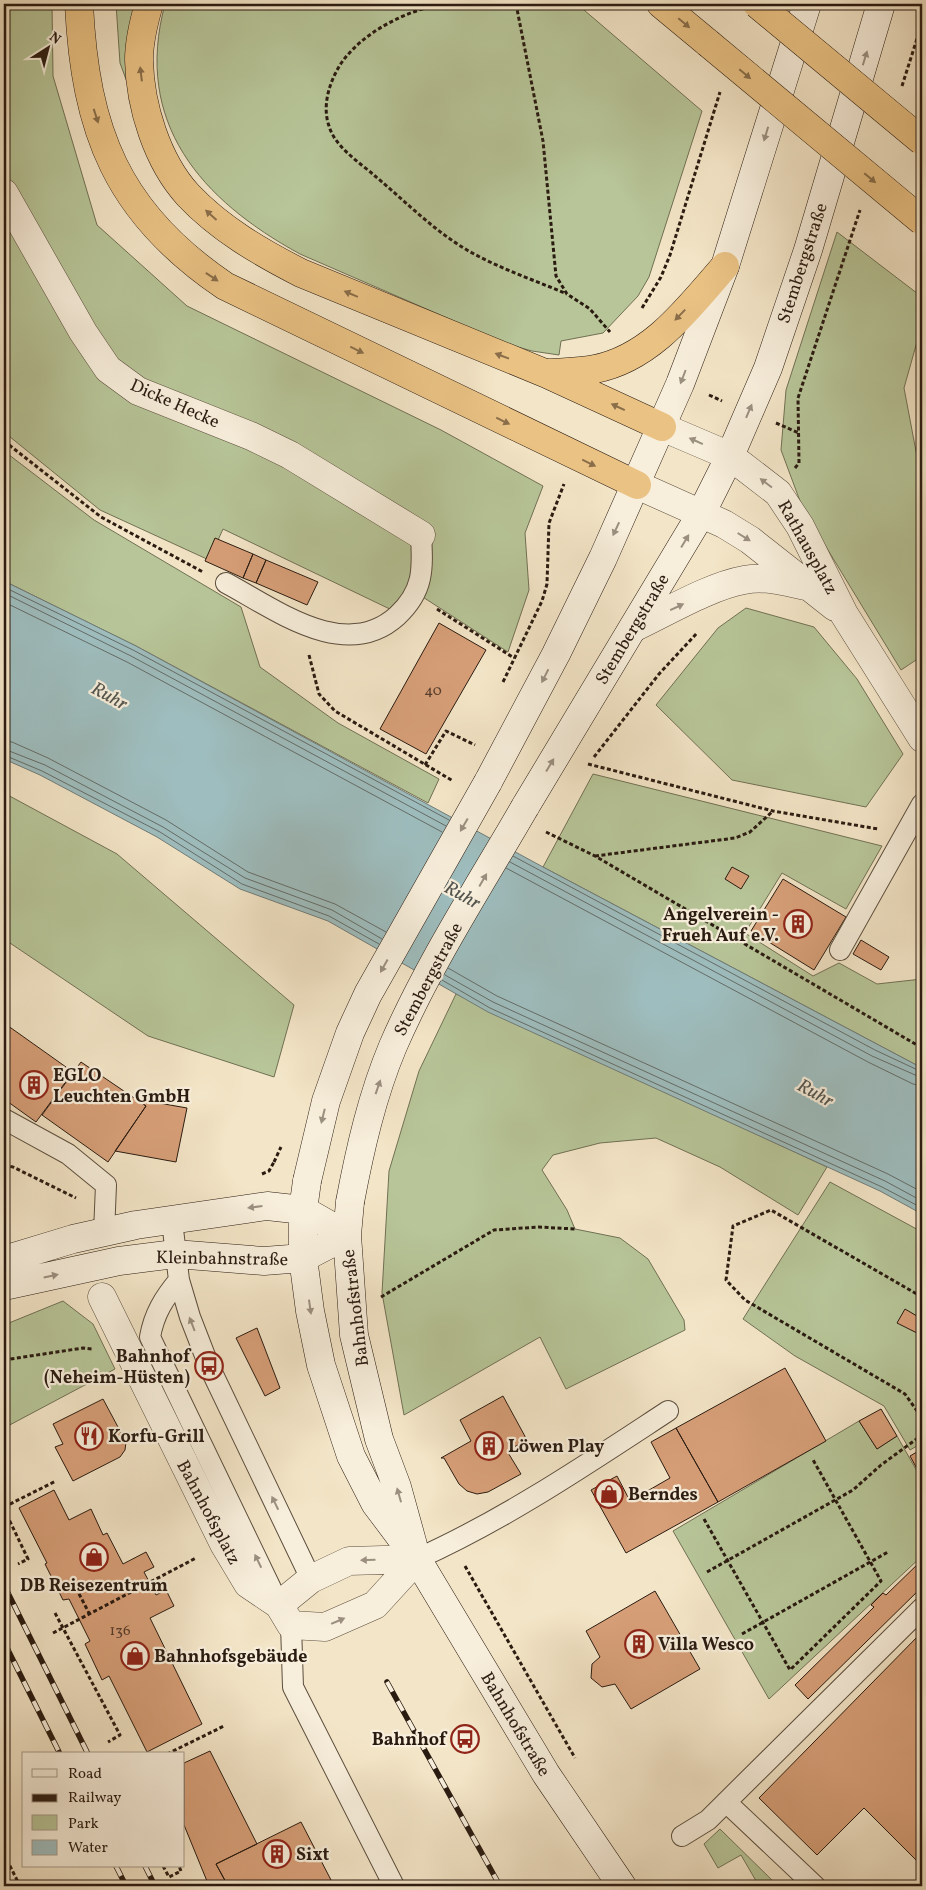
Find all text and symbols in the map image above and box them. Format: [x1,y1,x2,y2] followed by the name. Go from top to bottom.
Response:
[678,18,691,29] one-way arrow
[22,22,72,72] north arrow
[45,28,64,49] text: N
[861,50,869,65] one-way arrow
[137,65,145,81] one-way arrow
[739,68,752,79] one-way arrow
[93,109,100,124] one-way arrow
[762,126,770,141] one-way arrow
[863,172,876,183] one-way arrow
[772,200,835,327] street label: Stembergstraße
[204,210,217,221] one-way arrow
[205,272,219,281] one-way arrow
[344,290,359,298] one-way arrow
[675,308,687,320] one-way arrow
[349,346,364,354] one-way arrow
[494,352,509,360] one-way arrow
[679,370,687,385] one-way arrow
[126,374,223,435] street label: Dicke Hecke
[611,402,625,410] one-way arrow
[746,404,754,418] one-way arrow
[496,417,510,425] one-way arrow
[689,437,703,445] one-way arrow
[582,459,596,467] one-way arrow
[760,478,773,489] one-way arrow
[770,496,843,599] street label: Rathausplatz
[612,522,620,537] one-way arrow
[737,532,751,542] one-way arrow
[681,534,689,549] one-way arrow
[590,570,676,690] street label: Stembergstraße
[670,603,684,611] one-way arrow
[541,668,549,683] one-way arrow
[86,676,133,718] water label: Ruhr
[424,681,442,702] house number: 40
[546,759,555,772] one-way arrow
[460,818,469,831] one-way arrow
[478,874,487,887] one-way arrow
[439,875,486,917] water label: Ruhr
[662,903,779,949] place label: Angelverein - Frueh Auf e.V.
[783,909,813,939] building icon: Angelverein - Frueh Auf e.V.
[389,918,470,1041] street label: Stembergstraße
[380,959,388,973] one-way arrow
[53,1064,190,1110] place label: EGLO Leuchten GmbH
[19,1070,49,1100] building icon: EGLO Leuchten GmbH
[792,1073,839,1115] water label: Ruhr
[375,1080,382,1095] one-way arrow
[319,1108,327,1123] one-way arrow
[246,1203,262,1211] one-way arrow
[156,1246,288,1273] street label: Kleinbahnstraße
[337,1248,376,1368] street label: Bahnhofstraße
[44,1272,59,1280] one-way arrow
[306,1299,314,1315] one-way arrow
[188,1316,195,1331] one-way arrow
[44,1345,192,1391] place label: Bahnhof (Neheim-Hüsten)
[194,1351,224,1381] bus stop icon: Bahnhof (Neheim-Hüsten)
[74,1421,104,1451] restaurant icon: Korfu-Grill
[108,1425,205,1450] place label: Korfu-Grill
[474,1431,504,1461] building icon: Löwen Play
[508,1435,604,1460] place label: Löwen Play
[170,1456,246,1570] street label: Bahnhofsplatz
[594,1479,624,1509] shop icon: Berndes
[628,1483,698,1508] place label: Berndes
[395,1487,403,1502] one-way arrow
[271,1496,279,1510] one-way arrow
[79,1542,109,1572] shop icon: DB Reisezentrum
[254,1554,262,1568] one-way arrow
[360,1556,376,1564] one-way arrow
[20,1574,168,1599] place label: DB Reisezentrum
[331,1617,345,1625] one-way arrow
[109,1621,131,1642] house number: 136
[624,1629,654,1659] building icon: Villa Wesco
[658,1633,754,1658] place label: Villa Wesco
[120,1641,150,1671] shop icon: Bahnhofsgebäude
[154,1645,307,1670] place label: Bahnhofsgebäude
[474,1668,556,1782] street label: Bahnhofstraße
[450,1724,480,1754] bus stop icon: Bahnhof
[372,1728,448,1753] place label: Bahnhof
[22,1752,185,1868] legend
[68,1764,102,1785] text: Road
[68,1788,121,1809] text: Railway
[68,1814,99,1835] text: Park
[68,1838,108,1859] text: Water
[262,1839,292,1869] building icon: Sixt
[296,1843,330,1868] place label: Sixt

